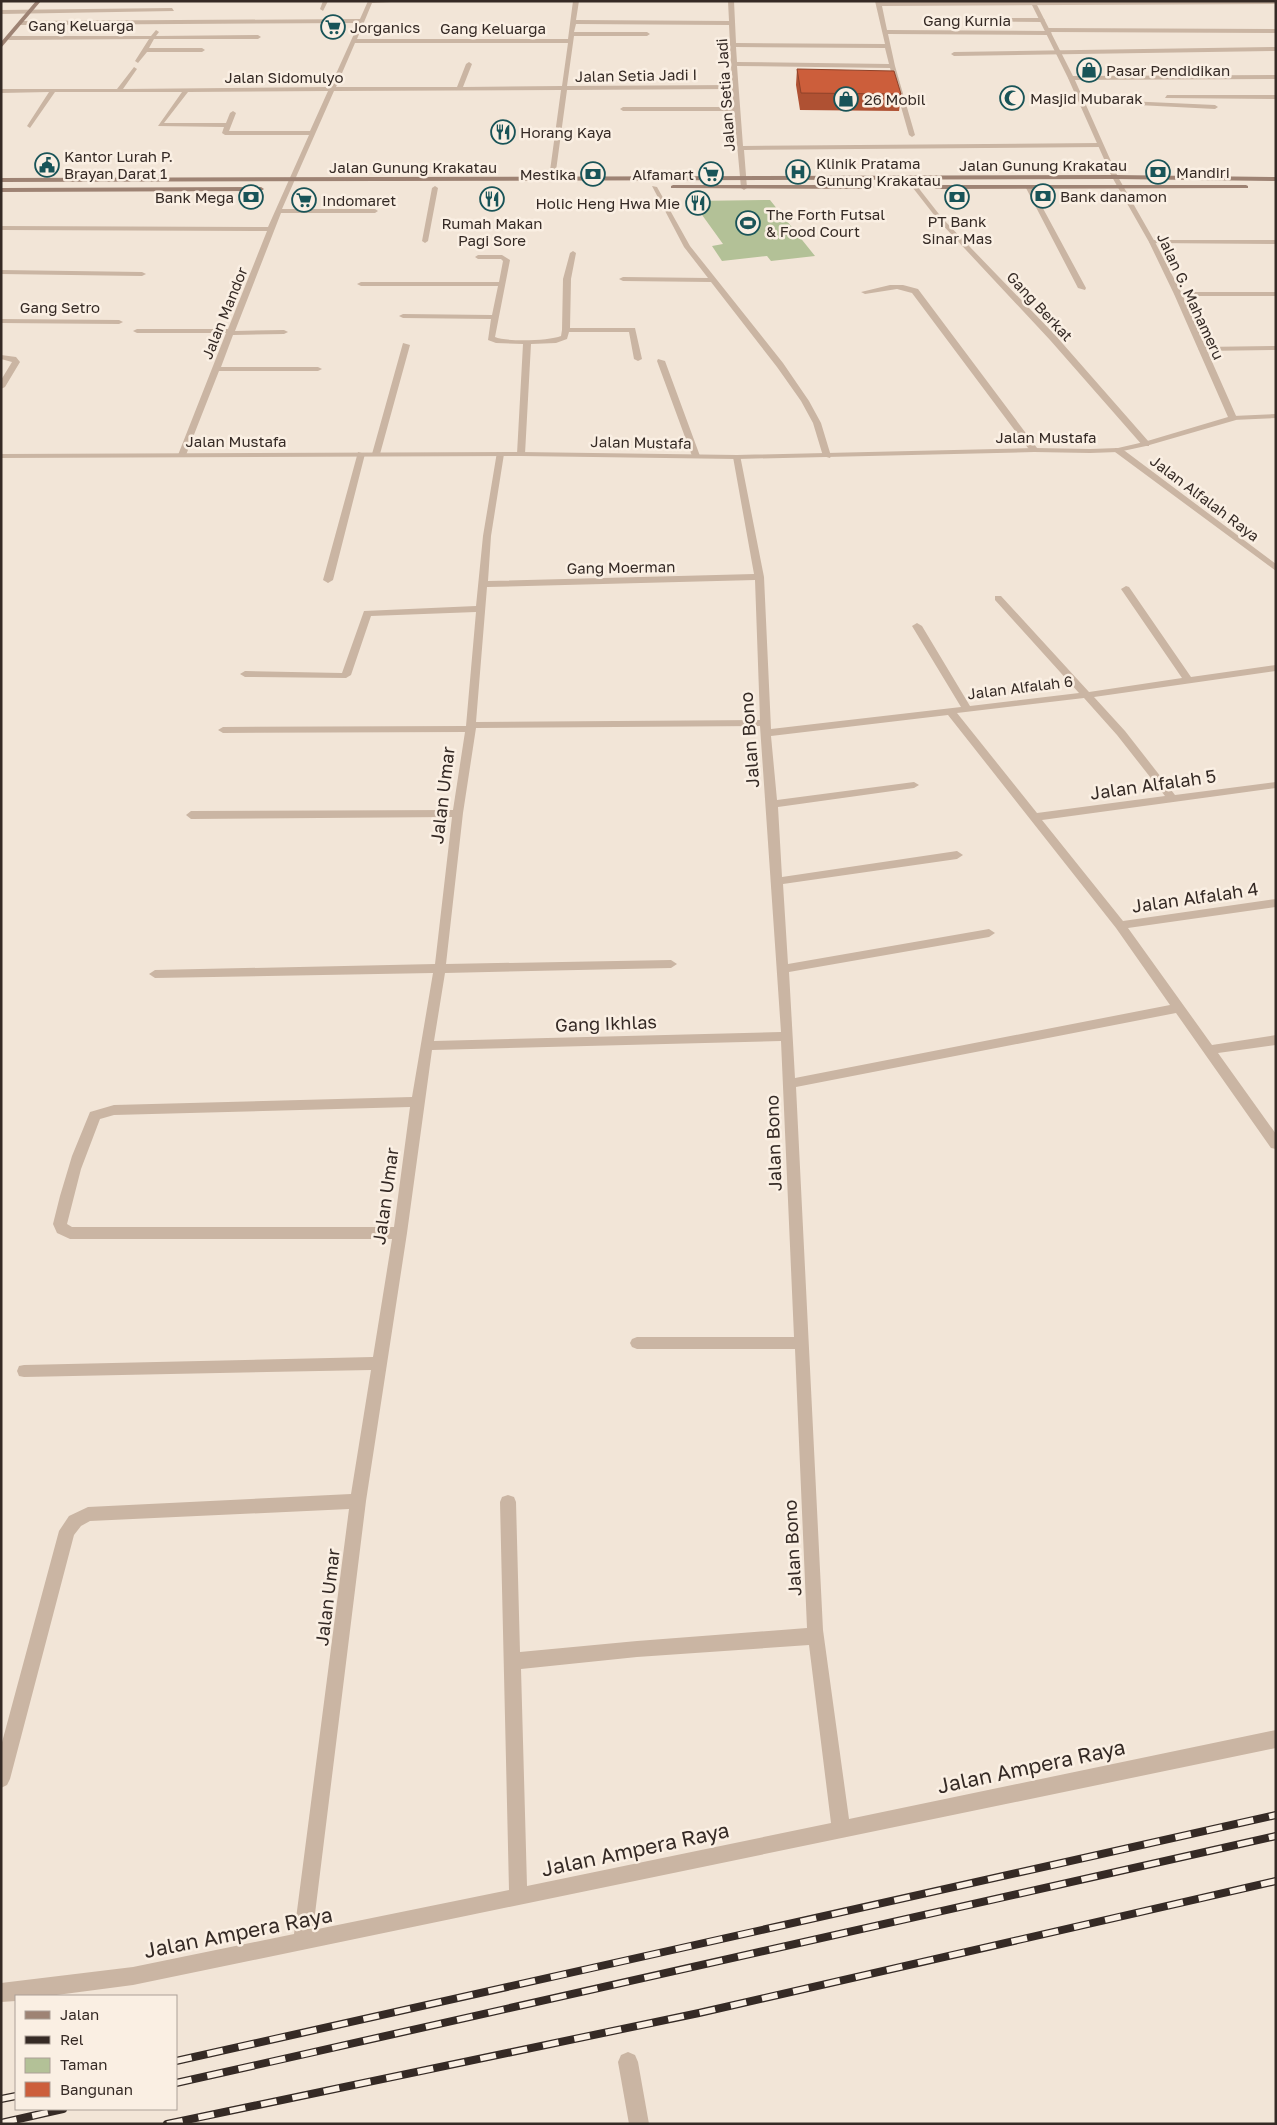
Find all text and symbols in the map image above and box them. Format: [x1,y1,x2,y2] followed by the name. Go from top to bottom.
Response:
[923,11,1011,29] street label: Gang Kurnia
[320,14,346,40] supermarket icon: Jorganics
[28,16,134,34] street label: Gang Keluarga
[350,18,420,36] place label: Jorganics
[440,19,546,37] street label: Gang Keluarga
[712,38,738,152] street label: Jalan Setia Jadi
[1076,57,1102,83] shop icon: Pasar Pendidikan
[1106,61,1230,79] place label: Pasar Pendidikan
[575,65,697,85] street label: Jalan Setia Jadi I
[225,68,343,86] street label: Jalan Sidomulyo
[999,85,1025,111] mosque icon: Masjid Mubarak
[833,86,859,112] shop icon: 26 Mobil
[1030,89,1143,107] place label: Masjid Mubarak
[864,90,926,108] place label: 26 Mobil
[490,119,516,145] restaurant icon: Horang Kaya
[520,123,612,141] place label: Horang Kaya
[64,147,173,182] place label: Kantor Lurah P. Brayan Darat 1
[34,152,60,178] public building icon: Kantor Lurah P. Brayan Darat 1
[816,154,941,189] place label: Klinik Pratama Gunung Krakatau
[959,156,1127,174] street label: Jalan Gunung Krakatau
[329,158,497,176] street label: Jalan Gunung Krakatau
[785,159,811,185] hospital icon: Klinik Pratama Gunung Krakatau
[1145,159,1171,185] bank icon: Mandiri
[580,161,606,187] bank icon: Mestika
[698,161,724,187] supermarket icon: Alfamart
[1176,163,1230,181] place label: Mandiri
[520,165,576,183] place label: Mestika
[632,165,694,183] place label: Alfamart
[1030,183,1056,209] bank icon: Bank danamon
[238,184,264,210] bank icon: Bank Mega
[944,184,970,210] bank icon: PT Bank Sinar Mas
[479,186,505,212] restaurant icon: Rumah Makan Pagi Sore
[291,187,317,213] supermarket icon: Indomaret
[1060,187,1167,205] place label: Bank danamon
[155,188,234,206] place label: Bank Mega
[685,190,711,216] restaurant icon: Holic Heng Hwa Mie
[322,191,396,209] place label: Indomaret
[535,194,680,212] place label: Holic Heng Hwa Mie
[766,205,885,240] place label: The Forth Futsal & Food Court
[735,210,761,236] sports icon: The Forth Futsal & Food Court
[922,212,992,247] place label: PT Bank Sinar Mas
[441,214,543,249] place label: Rumah Makan Pagi Sore
[1154,230,1228,362] street label: Jalan G. Mahameru
[197,264,251,362] street label: Jalan Mandor
[1003,267,1077,345] street label: Gang Berkat
[20,298,100,316] street label: Gang Setro
[995,428,1097,446] street label: Jalan Mustafa
[185,432,287,450] street label: Jalan Mustafa
[590,432,692,452] street label: Jalan Mustafa
[1147,451,1263,545] street label: Jalan Alfalah Raya
[567,557,675,577] street label: Gang Moerman
[966,672,1074,702] street label: Jalan Alfalah 6
[735,691,763,789] street label: Jalan Bono
[425,745,459,845] street label: Jalan Umar
[1089,764,1217,804] street label: Jalan Alfalah 5
[1130,877,1260,917] street label: Jalan Alfalah 4
[555,1010,657,1036] street label: Gang Ikhlas
[760,1094,786,1192] street label: Jalan Bono
[367,1146,403,1246] street label: Jalan Umar
[778,1499,806,1597] street label: Jalan Bono
[310,1547,344,1647] street label: Jalan Umar
[935,1733,1127,1799] street label: Jalan Ampera Raya
[539,1816,731,1882] street label: Jalan Ampera Raya
[141,1901,335,1963] street label: Jalan Ampera Raya
[15,1995,178,2110] legend
[60,2005,99,2023] text: Jalan
[60,2030,84,2048] text: Rel
[60,2055,107,2073] text: Taman
[60,2080,133,2098] text: Bangunan

